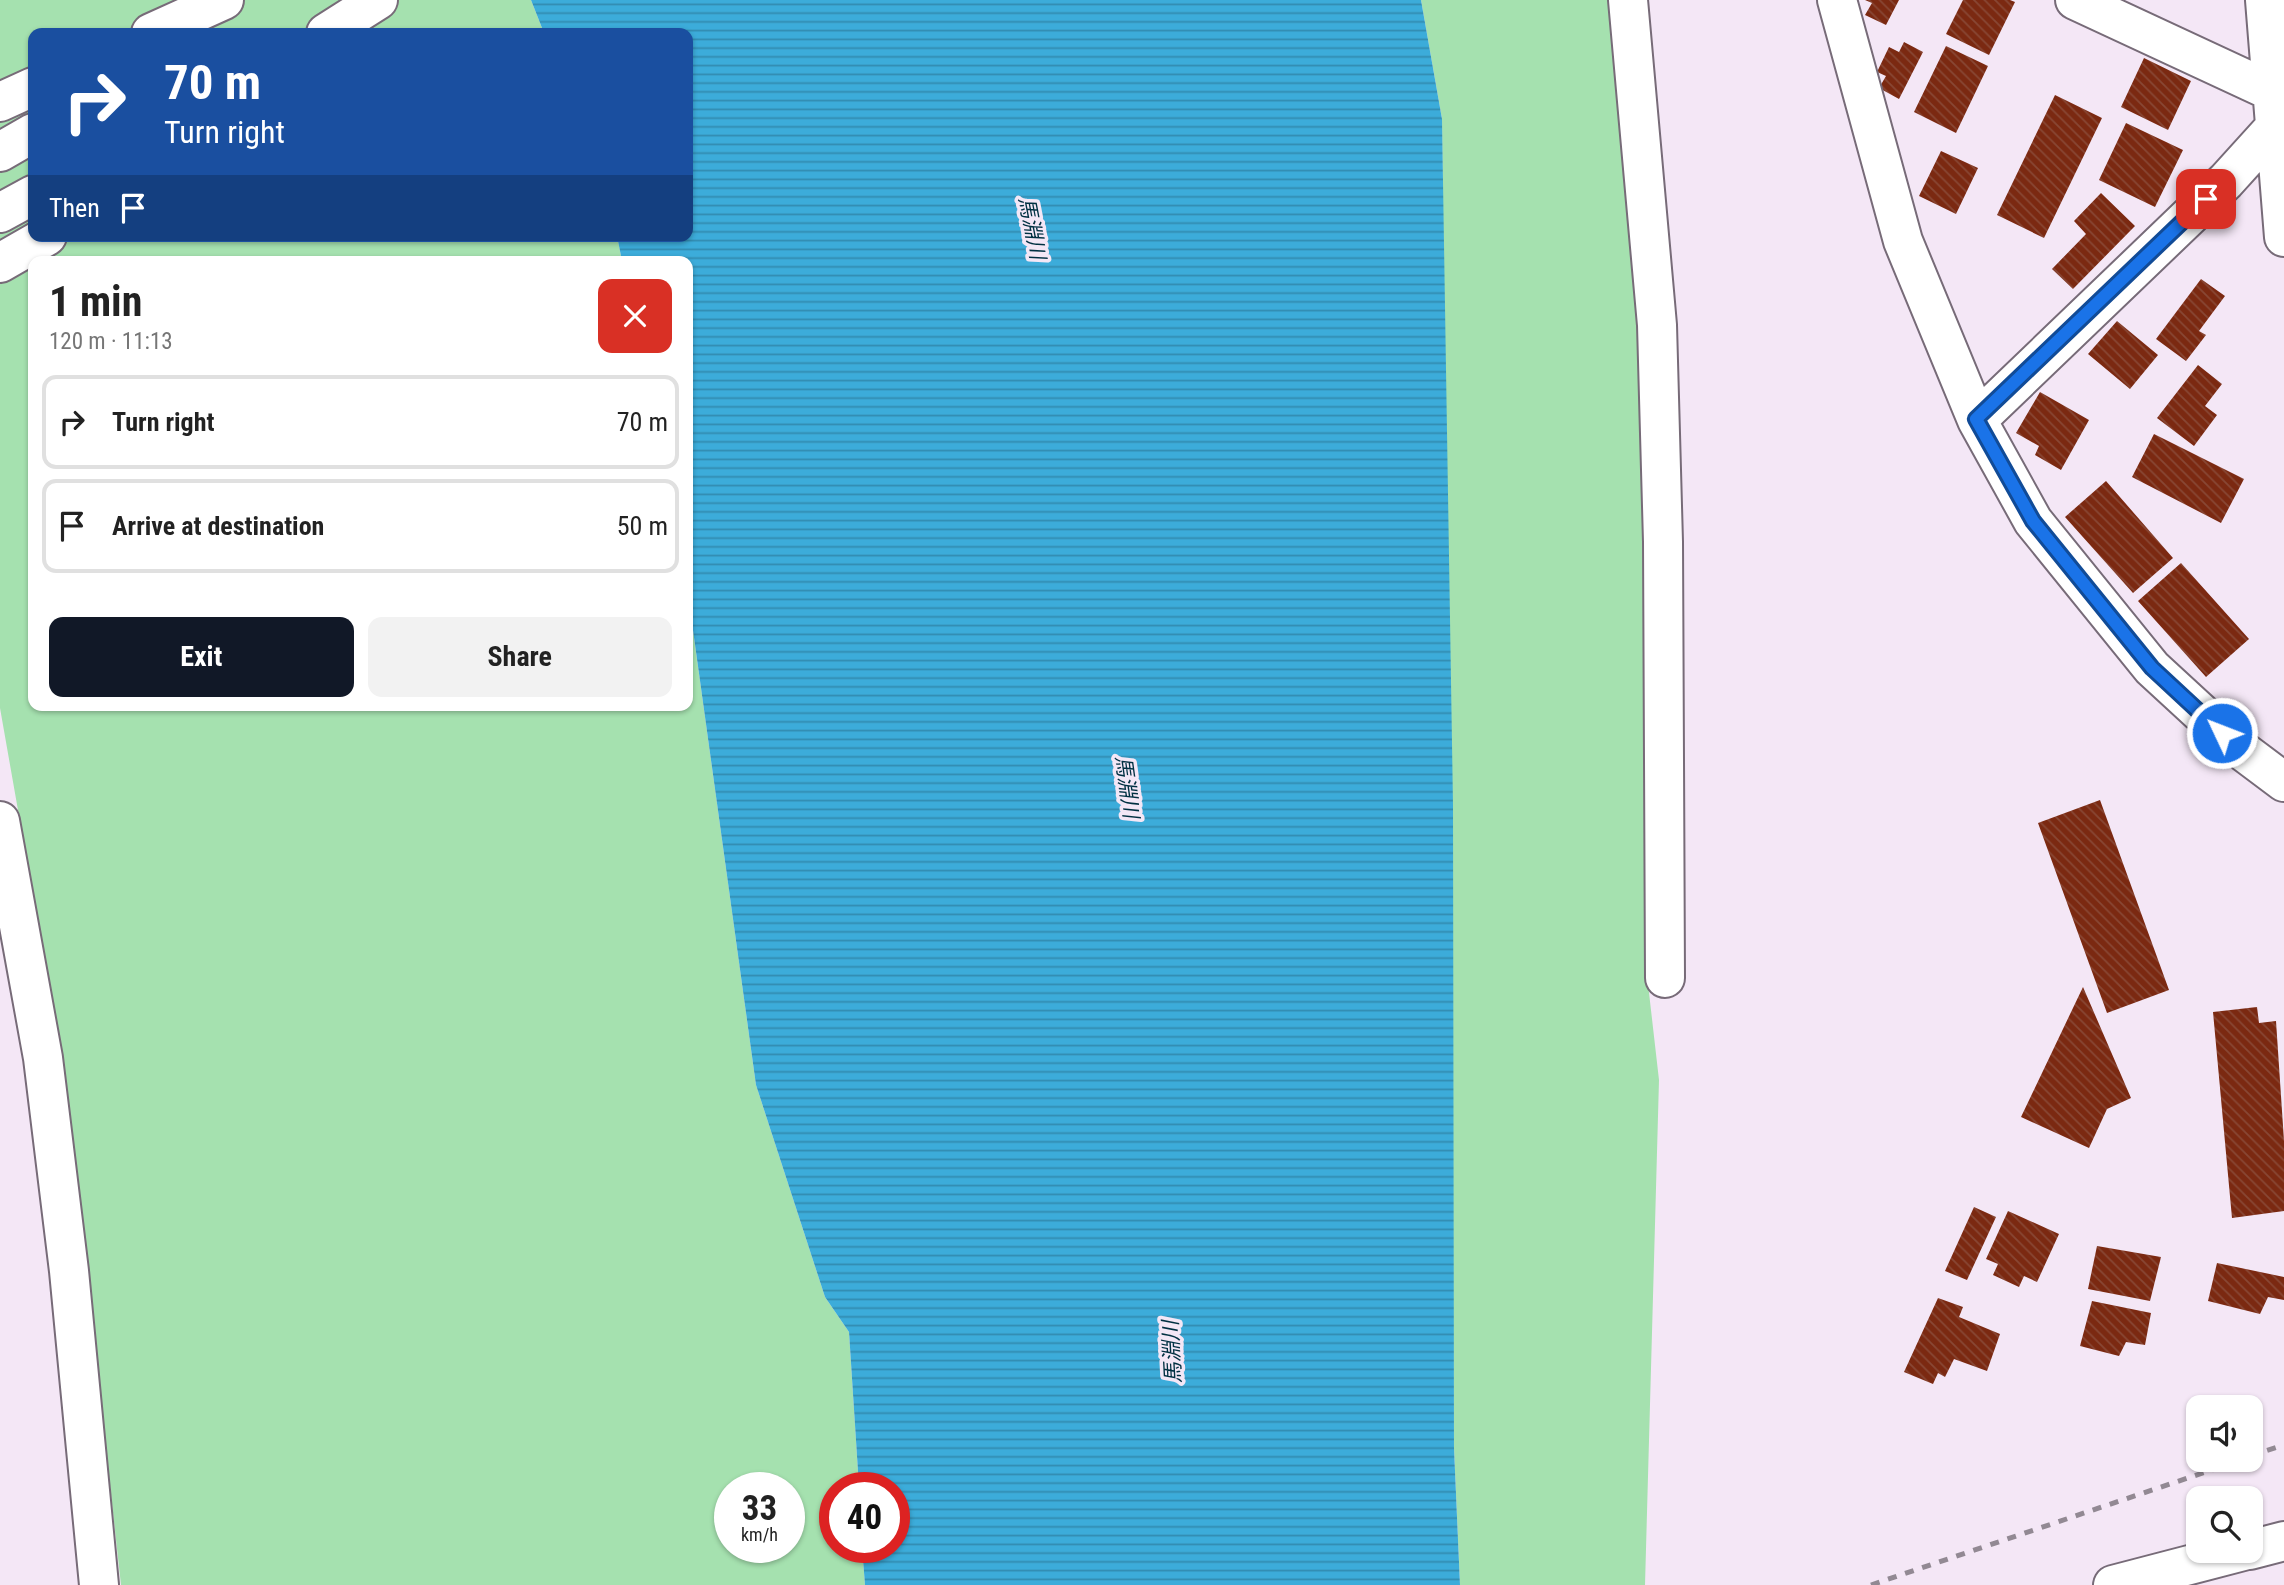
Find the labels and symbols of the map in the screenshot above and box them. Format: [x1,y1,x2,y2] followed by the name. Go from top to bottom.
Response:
[2176,169,2236,229] pin
[1014,195,1050,263] water label: 馬淵川
[2185,696,2259,770] position arrow
[1111,754,1144,822] water label: 馬淵川
[1158,1318,1186,1384] water label: 馬淵川
[819,1472,910,1563] speed limit sign: 40

